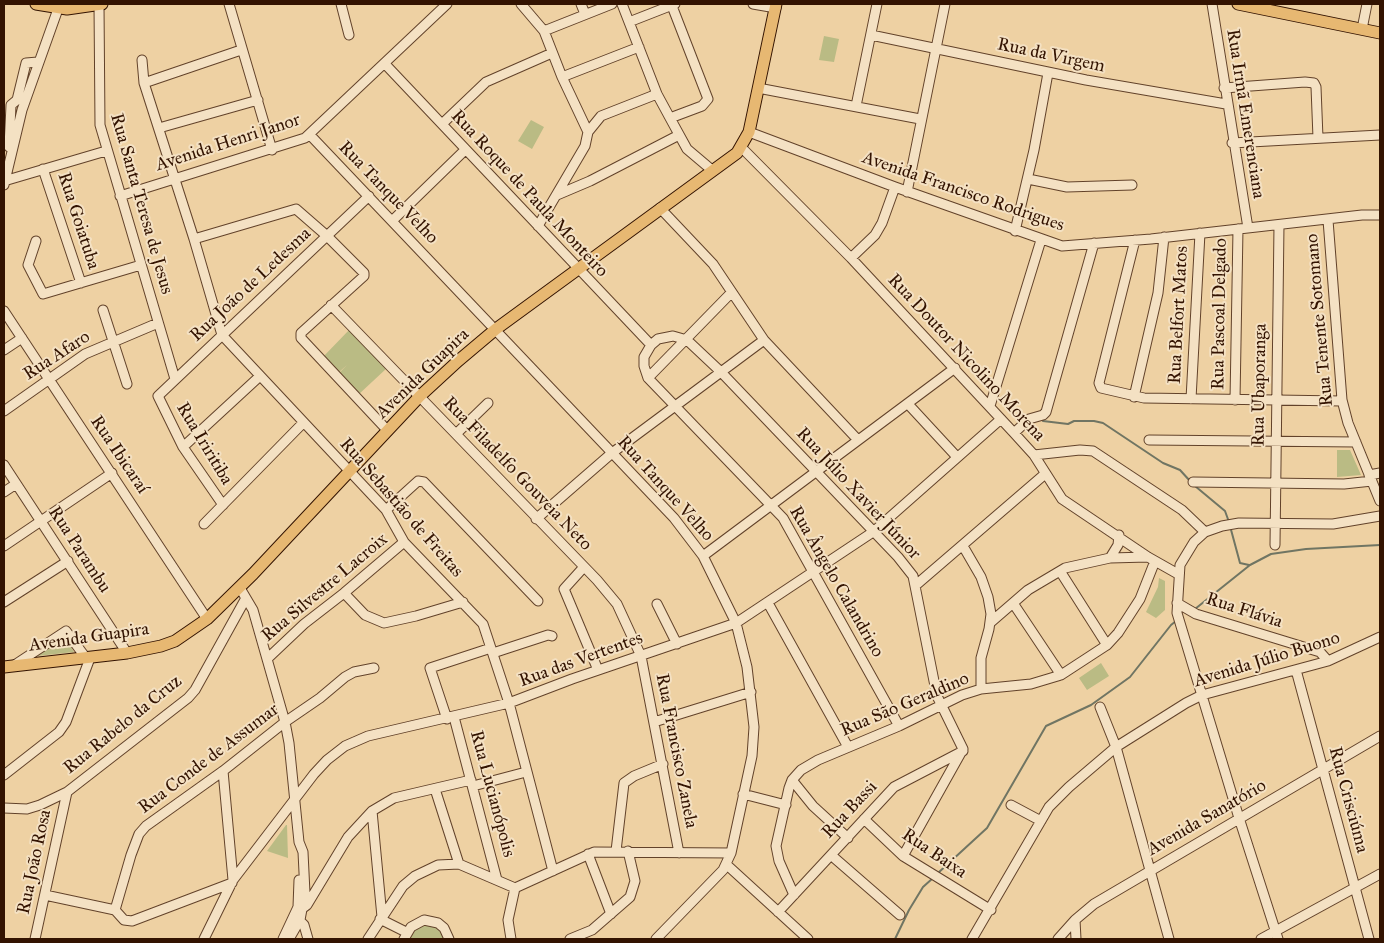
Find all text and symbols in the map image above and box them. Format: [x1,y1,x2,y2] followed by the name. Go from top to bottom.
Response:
[1221,28,1269,200] street label: Rua Irmã Emerenciana
[995,34,1107,78] street label: Rua da Virgem
[446,106,612,282] street label: Rua Roque de Paula Monteiro
[153,109,303,177] street label: Avenida Henri Janor
[105,111,177,297] street label: Rua Santa Teresa de Jesus
[334,137,442,249] street label: Rua Tanque Velho
[859,147,1067,237] street label: Avenida Francisco Rodrigues
[52,170,104,272] street label: Rua Goiatuba
[186,223,316,347] street label: Rua João de Ledesma
[1302,233,1338,407] street label: Rua Tenente Sotomano
[1208,238,1232,390] street label: Rua Pascoal Delgado
[1165,245,1193,385] street label: Rua Belfort Matos
[883,270,1049,446] street label: Rua Doutor Nicolino Morena
[372,324,474,424] street label: Avenida Guapira
[1248,324,1272,446] street label: Rua Ubaporanga
[20,326,94,386] street label: Rua Afaro
[438,393,596,555] street label: Rua Filadelfo Gouveia Neto
[171,399,237,489] street label: Rua Iriritiba
[85,412,153,498] street label: Rua Ibicaraí
[791,423,925,565] street label: Rua Júlio Xavier Júnior
[612,432,718,546] street label: Rua Tanque Velho
[335,434,467,582] street label: Rua Sebastião de Freitas
[43,503,115,597] street label: Rua Parambu
[784,503,888,661] street label: Rua Ângelo Calandrino
[258,529,392,647] street label: Rua Silvestre Lacroix
[1203,589,1285,633] street label: Rua Flávia
[28,619,150,657] street label: Avenida Guapira
[516,628,646,692] street label: Rua das Vertentes
[1191,628,1343,692] street label: Avenida Júlio Buono
[838,668,972,742] street label: Rua São Geraldino
[60,671,186,779] street label: Rua Rabelo da Cruz
[650,672,702,830] street label: Rua Francisco Zanela
[135,699,283,819] street label: Rua Conde de Assumar
[465,728,519,860] street label: Rua Lucianópolis
[1323,745,1373,855] street label: Rua Crisciúma
[1144,775,1270,861] street label: Avenida Sanatório
[818,777,882,843] street label: Rua Bassi
[13,808,57,916] street label: Rua João Rosa
[897,824,971,884] street label: Rua Baixa

